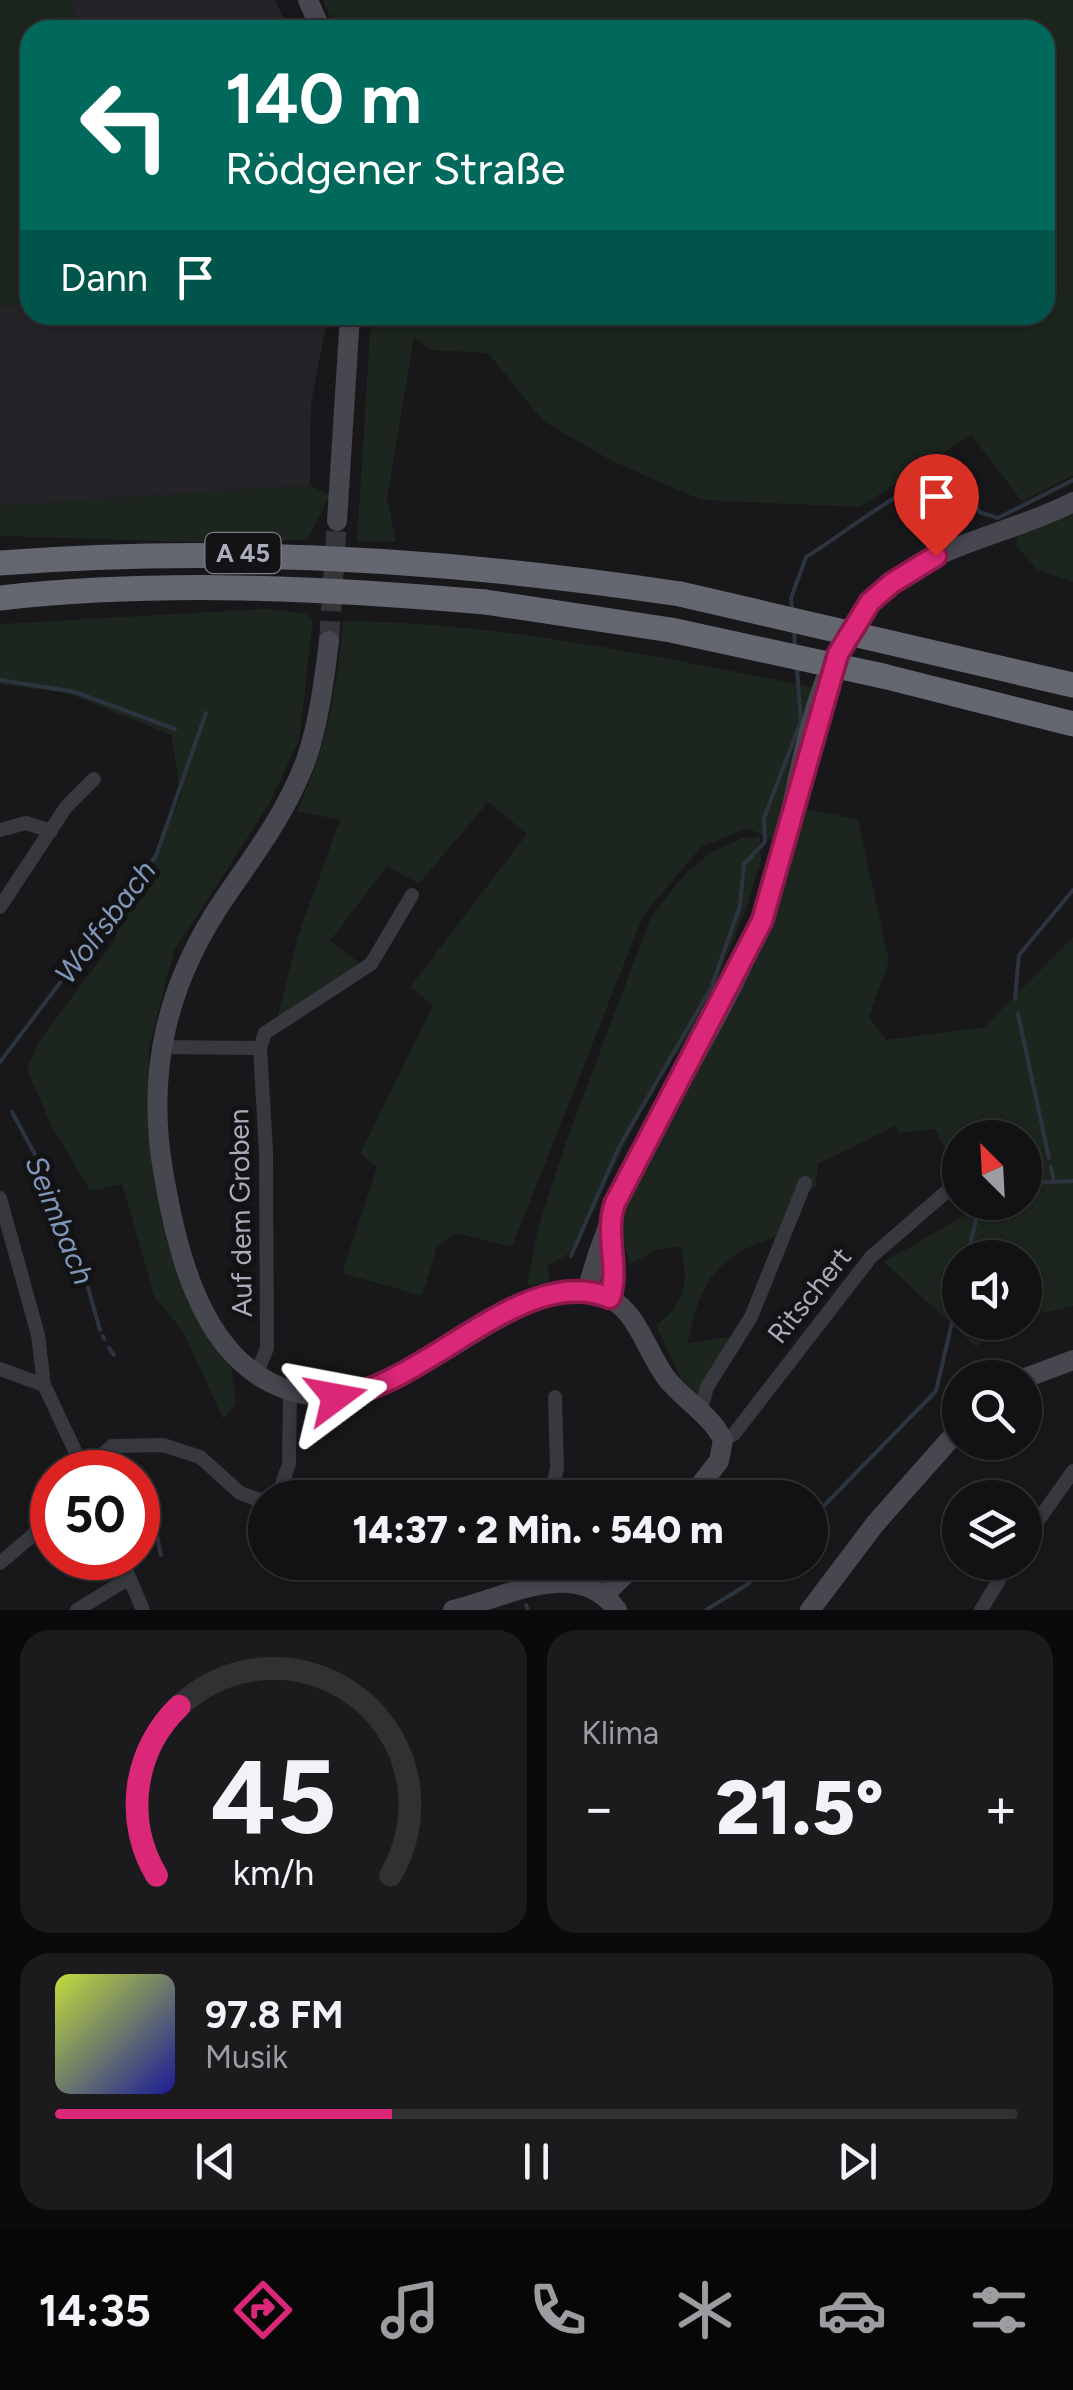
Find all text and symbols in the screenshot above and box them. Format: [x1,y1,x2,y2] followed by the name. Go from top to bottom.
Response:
[225,56,422,141] text: 140 m
[60,60,190,190] icon: left
[225,141,565,195] text: Rödgener Straße
[168,250,223,305] icon: arrive
[60,255,148,301] text: Dann
[894,454,979,557] pin
[909,469,964,524] icon: arrive
[206,533,280,573] road number: A 45
[47,853,163,991] water label: Wolfsbach
[221,1108,259,1318] street label: Auf dem Groben
[942,1120,1042,1220] north arrow
[942,1120,1042,1580] map controls
[17,1150,103,1290] water label: Seimbach
[760,1240,858,1350] street label: Ritschert
[942,1240,1042,1340] button: sound
[284,1345,388,1449] position arrow
[942,1360,1042,1460] button: search
[30,1450,160,1580] speed limit sign: 50
[942,1480,1042,1580] button: layers
[352,1507,724,1553] text: 14:37 · 2 Min. · 540 m
[582,1714,659,1752] text: Klima
[210,1734,336,1859] text: 45
[715,1763,884,1853] text: 21.5°
[582,1775,616,1841] text: −
[984,1775,1018,1841] text: +
[232,1851,314,1894] text: km/h
[205,1992,344,2038] text: 97.8 FM
[205,2038,288,2076] text: Musik
[188,2134,243,2189] icon: previous
[509,2134,564,2189] icon: pause
[830,2134,885,2189] icon: next
[228,2275,298,2345] icon: directions
[375,2275,445,2345] icon: music
[523,2275,593,2345] icon: phone
[670,2275,740,2345] icon: climate
[817,2275,887,2345] icon: car
[964,2275,1034,2345] icon: filters
[39,2283,151,2337] text: 14:35

